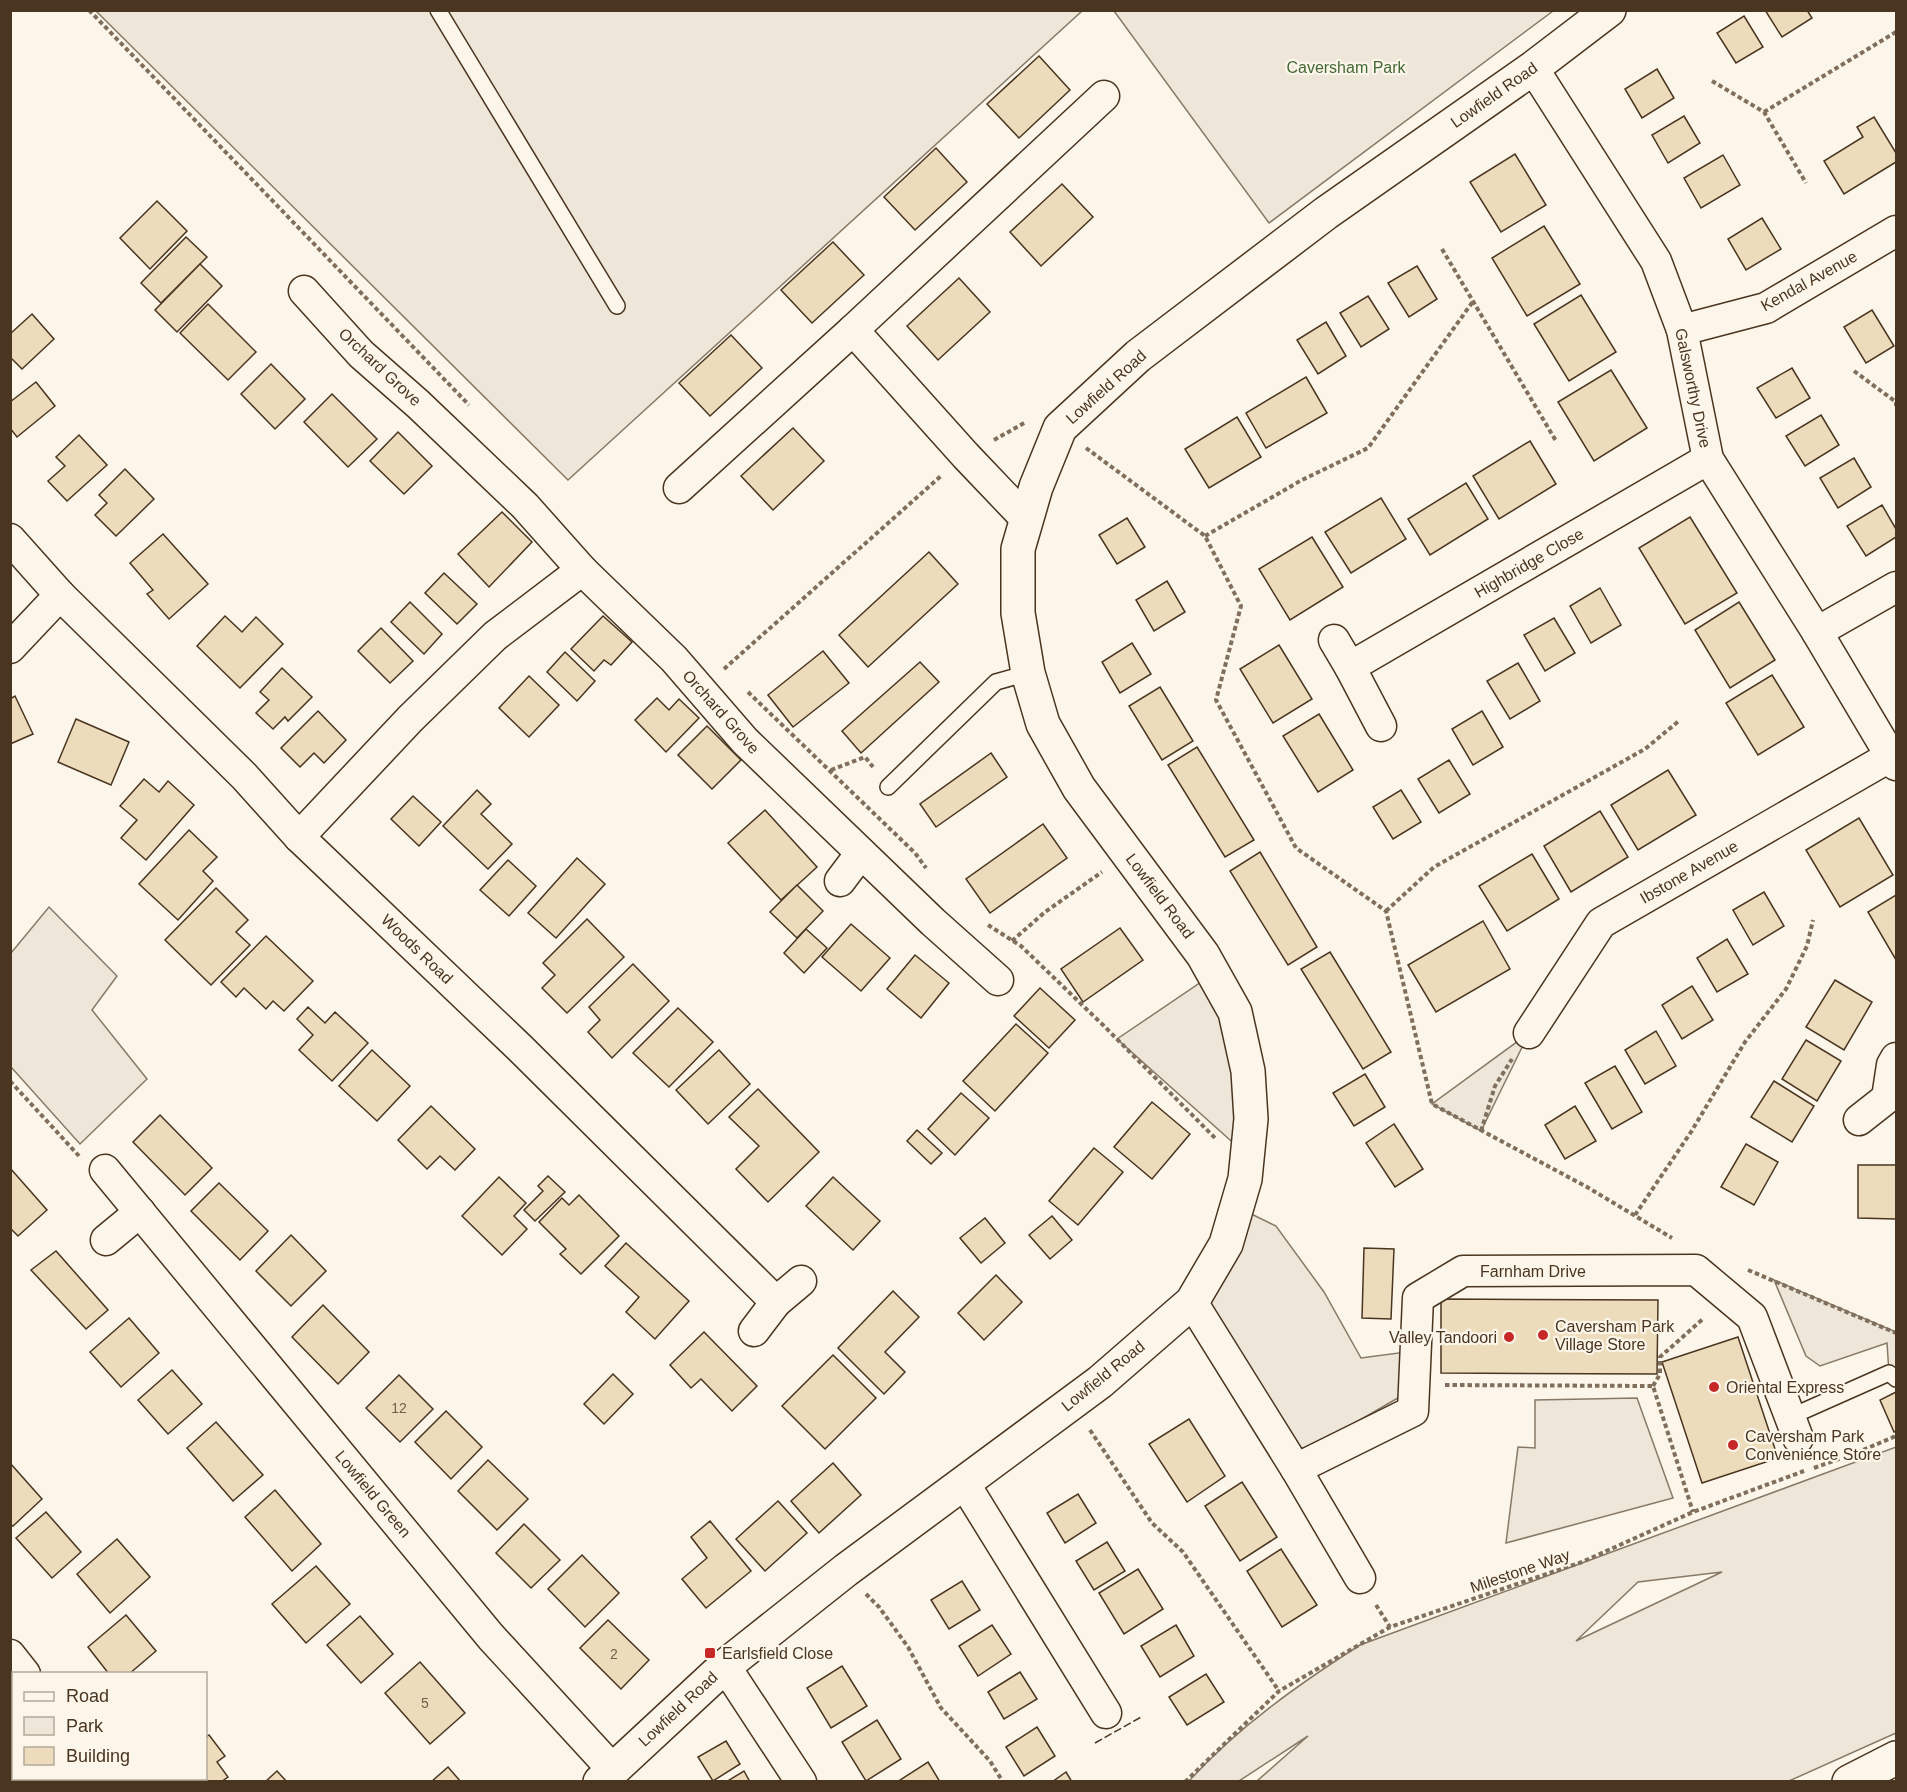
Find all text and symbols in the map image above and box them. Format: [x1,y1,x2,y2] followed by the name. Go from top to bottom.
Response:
[1286,59,1407,76] park label: Caversham Park
[1448,59,1540,131] street label: Lowfield Road
[1758,247,1860,314] street label: Kendal Avenue
[336,325,425,409] street label: Orchard Grove
[1672,327,1714,449] street label: Galsworthy Drive
[1063,347,1149,427] street label: Lowfield Road
[1472,525,1586,601] street label: Highbridge Close
[679,667,763,757] street label: Orchard Grove
[1637,837,1741,907] street label: Ibstone Avenue
[1123,850,1197,942] street label: Lowfield Road
[378,911,456,987] street label: Woods Road
[1480,1263,1586,1280] street label: Farnham Drive
[1555,1318,1675,1353] place label: Caversham Park Village Store
[1536,1328,1550,1342] marker: Caversham Park Village Store
[1389,1329,1497,1346] place label: Valley Tandoori
[1502,1330,1516,1344] marker: Valley Tandoori
[1058,1337,1148,1415] street label: Lowfield Road
[1726,1379,1844,1396] place label: Oriental Express
[1707,1380,1721,1394] marker: Oriental Express
[391,1400,407,1416] house number: 12
[1745,1428,1881,1463] place label: Caversham Park Convenience Store
[1726,1438,1740,1452] marker: Caversham Park Convenience Store
[332,1447,414,1541] street label: Lowfield Green
[1468,1546,1572,1596] street label: Milestone Way
[722,1645,833,1662] place label: Earlsfield Close
[610,1646,618,1662] house number: 2
[703,1646,717,1660] marker: Earlsfield Close
[635,1668,721,1750] street label: Lowfield Road
[12,1672,207,1780] legend
[66,1686,109,1706] text: Road
[421,1695,429,1711] house number: 5
[66,1716,104,1736] text: Park
[66,1746,130,1766] text: Building

